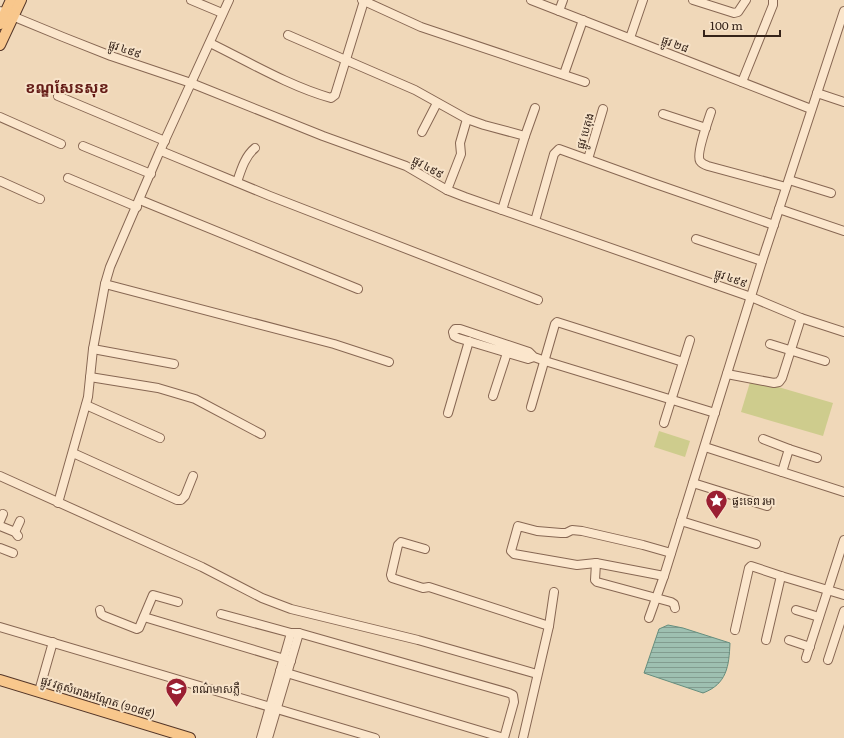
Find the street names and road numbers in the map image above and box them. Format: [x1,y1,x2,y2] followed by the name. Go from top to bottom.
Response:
[658,31,691,59] street label: ផ្លូវ ២៨
[106,35,144,64] street label: ផ្លូវ ៤៩៩
[571,111,600,152] street label: ផ្លូវ បេតុង
[408,151,447,184] street label: ផ្លូវ ៤៩៩
[712,264,750,293] street label: ផ្លូវ ៤៩៩
[38,671,157,724] street label: ផ្លូវ វត្តសំរោងអណ្ដែត (១០៨៩)

